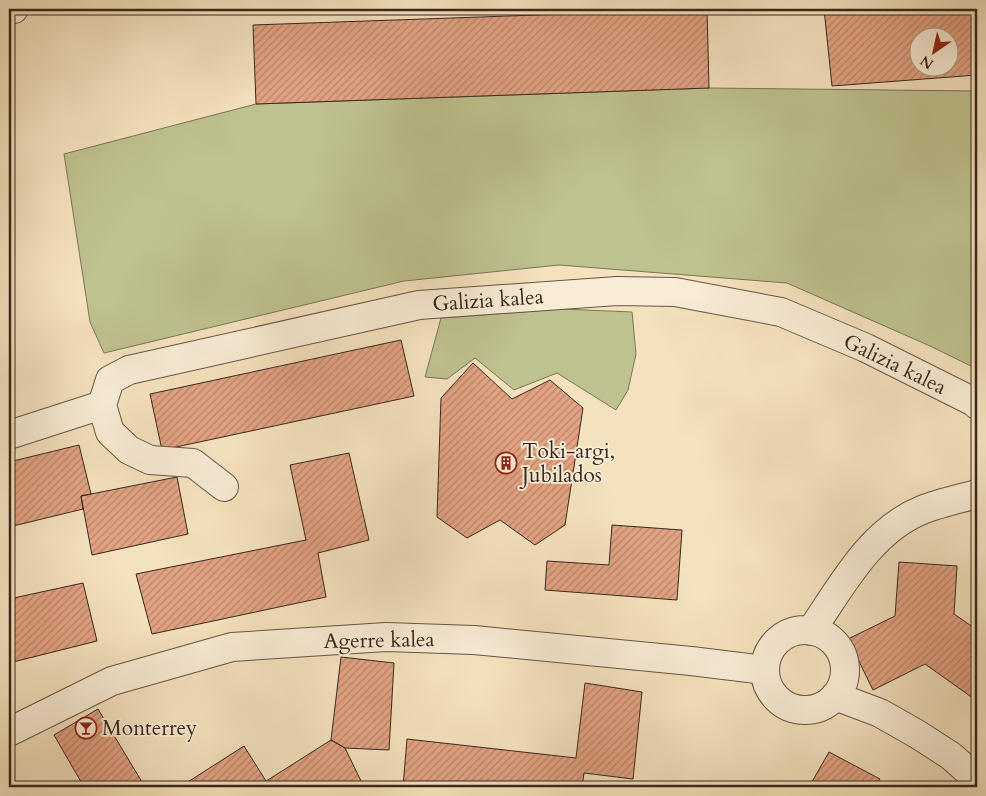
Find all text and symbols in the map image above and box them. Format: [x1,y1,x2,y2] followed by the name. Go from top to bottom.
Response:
[908,28,958,78] north arrow
[917,51,937,74] text: N
[432,282,545,319] street label: Galizia kalea
[838,327,951,402] street label: Galizia kalea
[519,437,615,490] place label: Toki-argi, Jubilados
[494,451,518,475] building icon: Toki-argi, Jubilados
[323,625,435,656] street label: Agerre kalea
[102,714,197,743] place label: Monterrey
[74,716,98,740] bar icon: Monterrey

